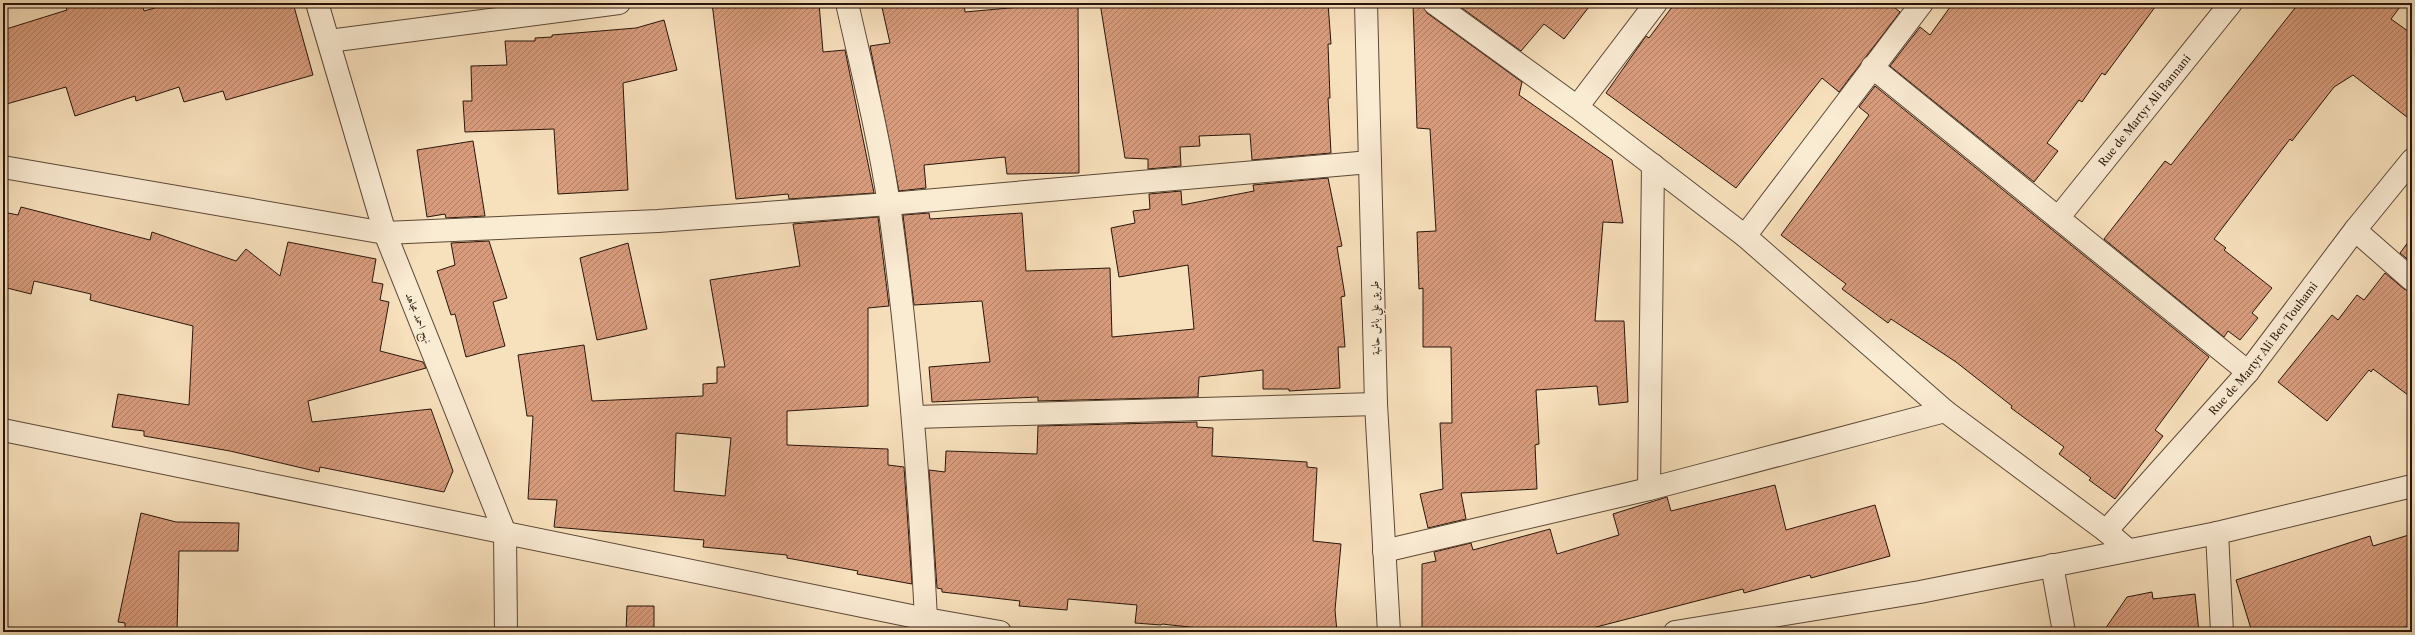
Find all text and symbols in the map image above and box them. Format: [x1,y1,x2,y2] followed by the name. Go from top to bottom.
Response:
[2095,51,2194,169] street label: Rue de Martyr Ali Bannani
[2206,279,2321,418] street label: Rue de Martyr Ali Ben Touhami
[1367,281,1387,355] street label: طريق علي باش حانبة
[399,290,436,347] street label: نهج احمد مجاهد

